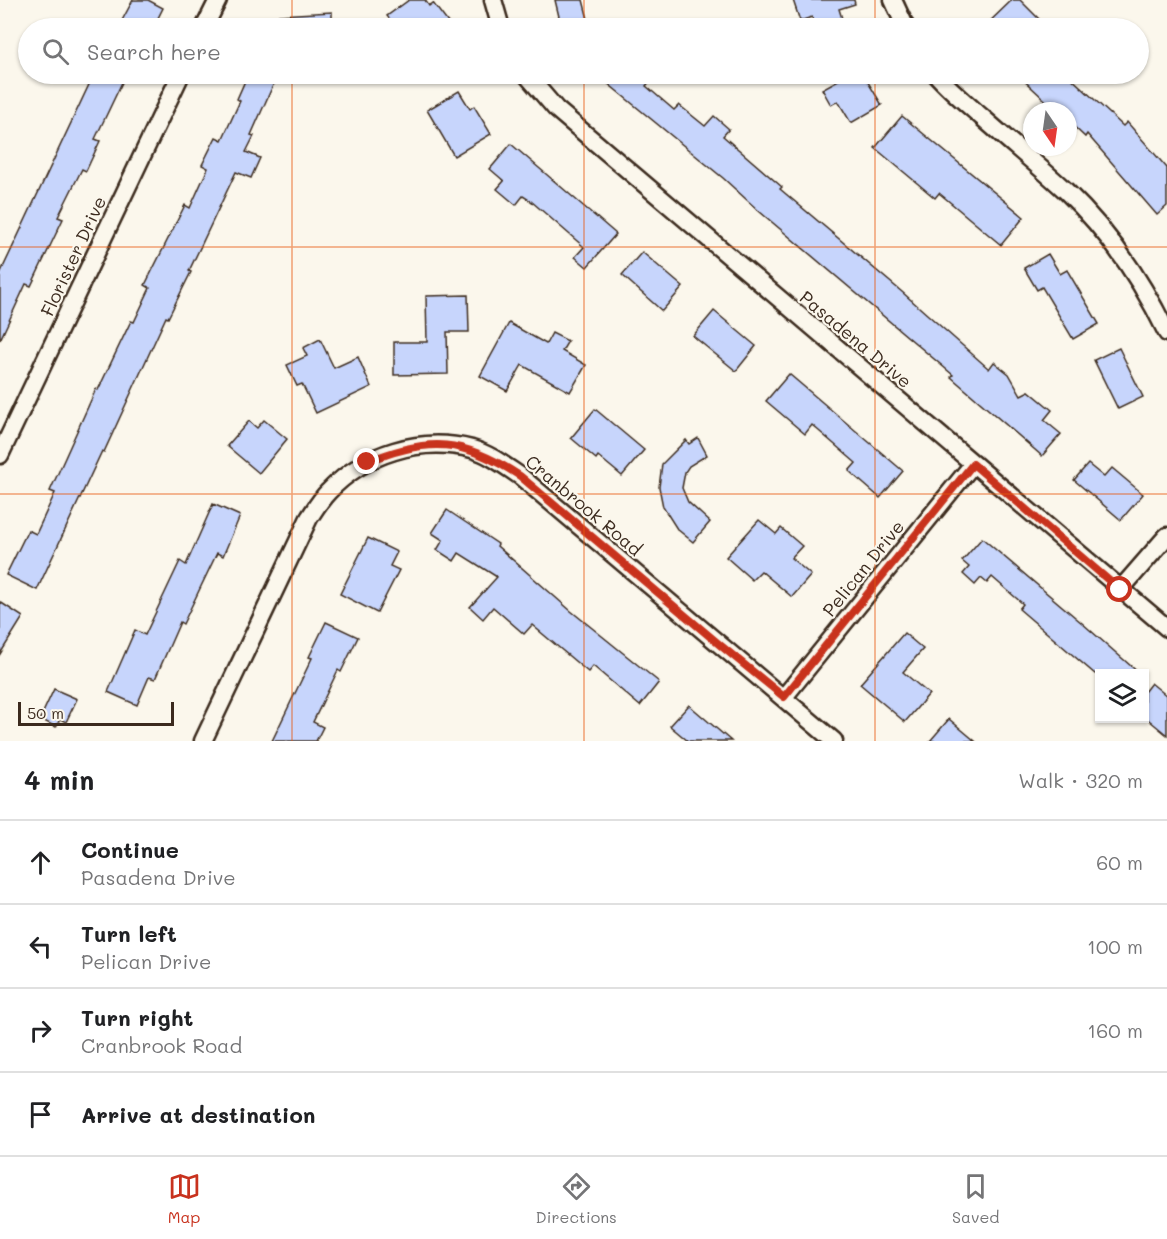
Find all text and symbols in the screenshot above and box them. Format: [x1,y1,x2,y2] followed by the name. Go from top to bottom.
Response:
[18,18,1149,84] search box
[39,35,72,68] icon: search
[87,37,221,66] text: Search here
[1023,102,1077,156] north arrow
[35,192,111,320] street label: Florister Drive
[795,285,917,393] street label: Pasadena Drive
[353,448,379,474] route end
[521,449,647,561] street label: Cranbrook Road
[817,515,909,621] street label: Pelican Drive
[1106,576,1132,602] route start
[1095,669,1149,723] map controls
[1095,669,1149,723] button: layers
[18,699,174,726] scale bar
[27,702,64,723] text: 50 m
[24,763,94,797] text: 4 min
[1018,767,1143,793] text: Walk · 320 m
[81,835,179,864] text: Continue
[24,846,57,879] icon: ahead
[1096,849,1143,875] text: 60 m
[81,864,236,890] text: Pasadena Drive
[81,919,177,948] text: Turn left
[24,930,57,963] icon: left
[1087,933,1143,959] text: 100 m
[81,948,211,974] text: Pelican Drive
[81,1003,193,1032] text: Turn right
[24,1014,57,1047] icon: right
[1087,1017,1143,1043] text: 160 m
[81,1032,242,1058] text: Cranbrook Road
[24,1098,57,1131] icon: arrive
[81,1100,316,1129] text: Arrive at destination
[168,1170,201,1227] tab: Map
[536,1170,617,1227] tab: Directions
[952,1170,999,1227] tab: Saved

